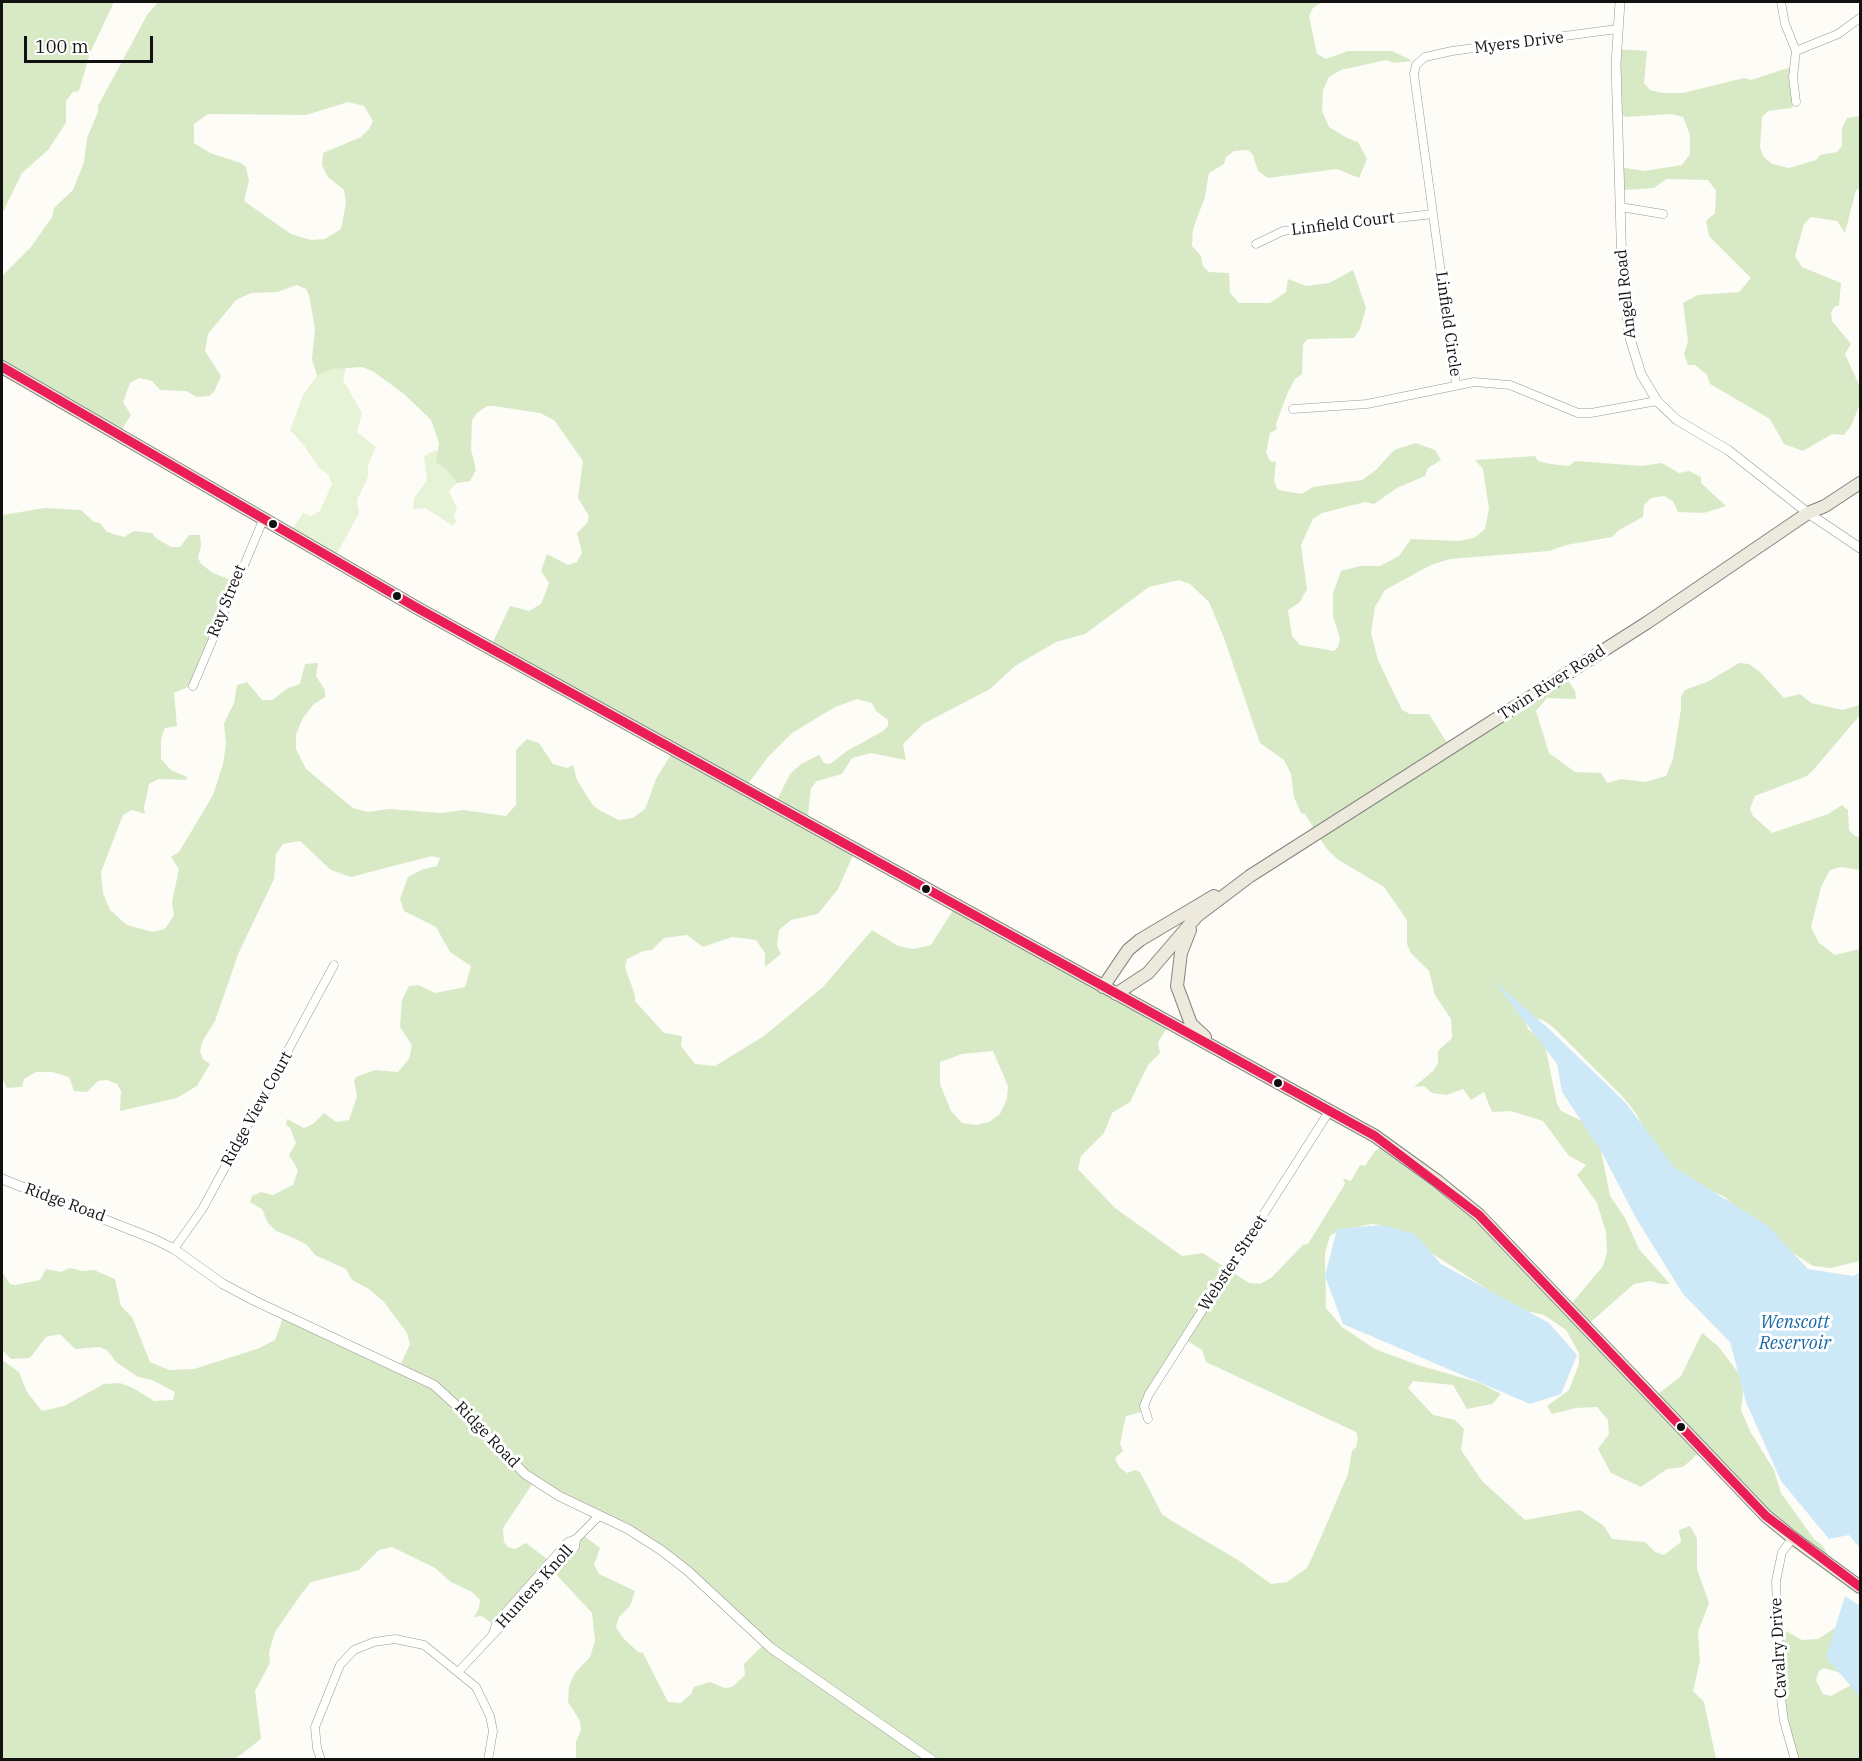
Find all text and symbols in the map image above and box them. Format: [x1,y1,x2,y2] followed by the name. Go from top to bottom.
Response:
[27,24,156,62] scale bar
[1473,28,1565,58] street label: Myers Drive
[35,35,89,58] text: 100 m
[1290,208,1396,240] street label: Linfield Court
[1612,248,1640,340] street label: Angell Road
[1431,270,1465,378] street label: Linfield Circle
[267,518,279,530] unlabelled marker
[204,562,250,640] street label: Ray Street
[391,590,403,602] unlabelled marker
[1495,641,1609,725] street label: Twin River Road
[920,883,932,895] unlabelled marker
[217,1048,297,1170] street label: Ridge View Court
[1272,1077,1284,1089] unlabelled marker
[22,1180,108,1226] street label: Ridge Road
[1195,1211,1271,1315] street label: Webster Street
[1759,1312,1831,1354] water label: Wenscott Reservoir
[451,1398,523,1472] street label: Ridge Road
[1675,1421,1687,1433] unlabelled marker
[493,1541,577,1633] street label: Hunters Knoll
[1767,1597,1791,1699] street label: Cavalry Drive

